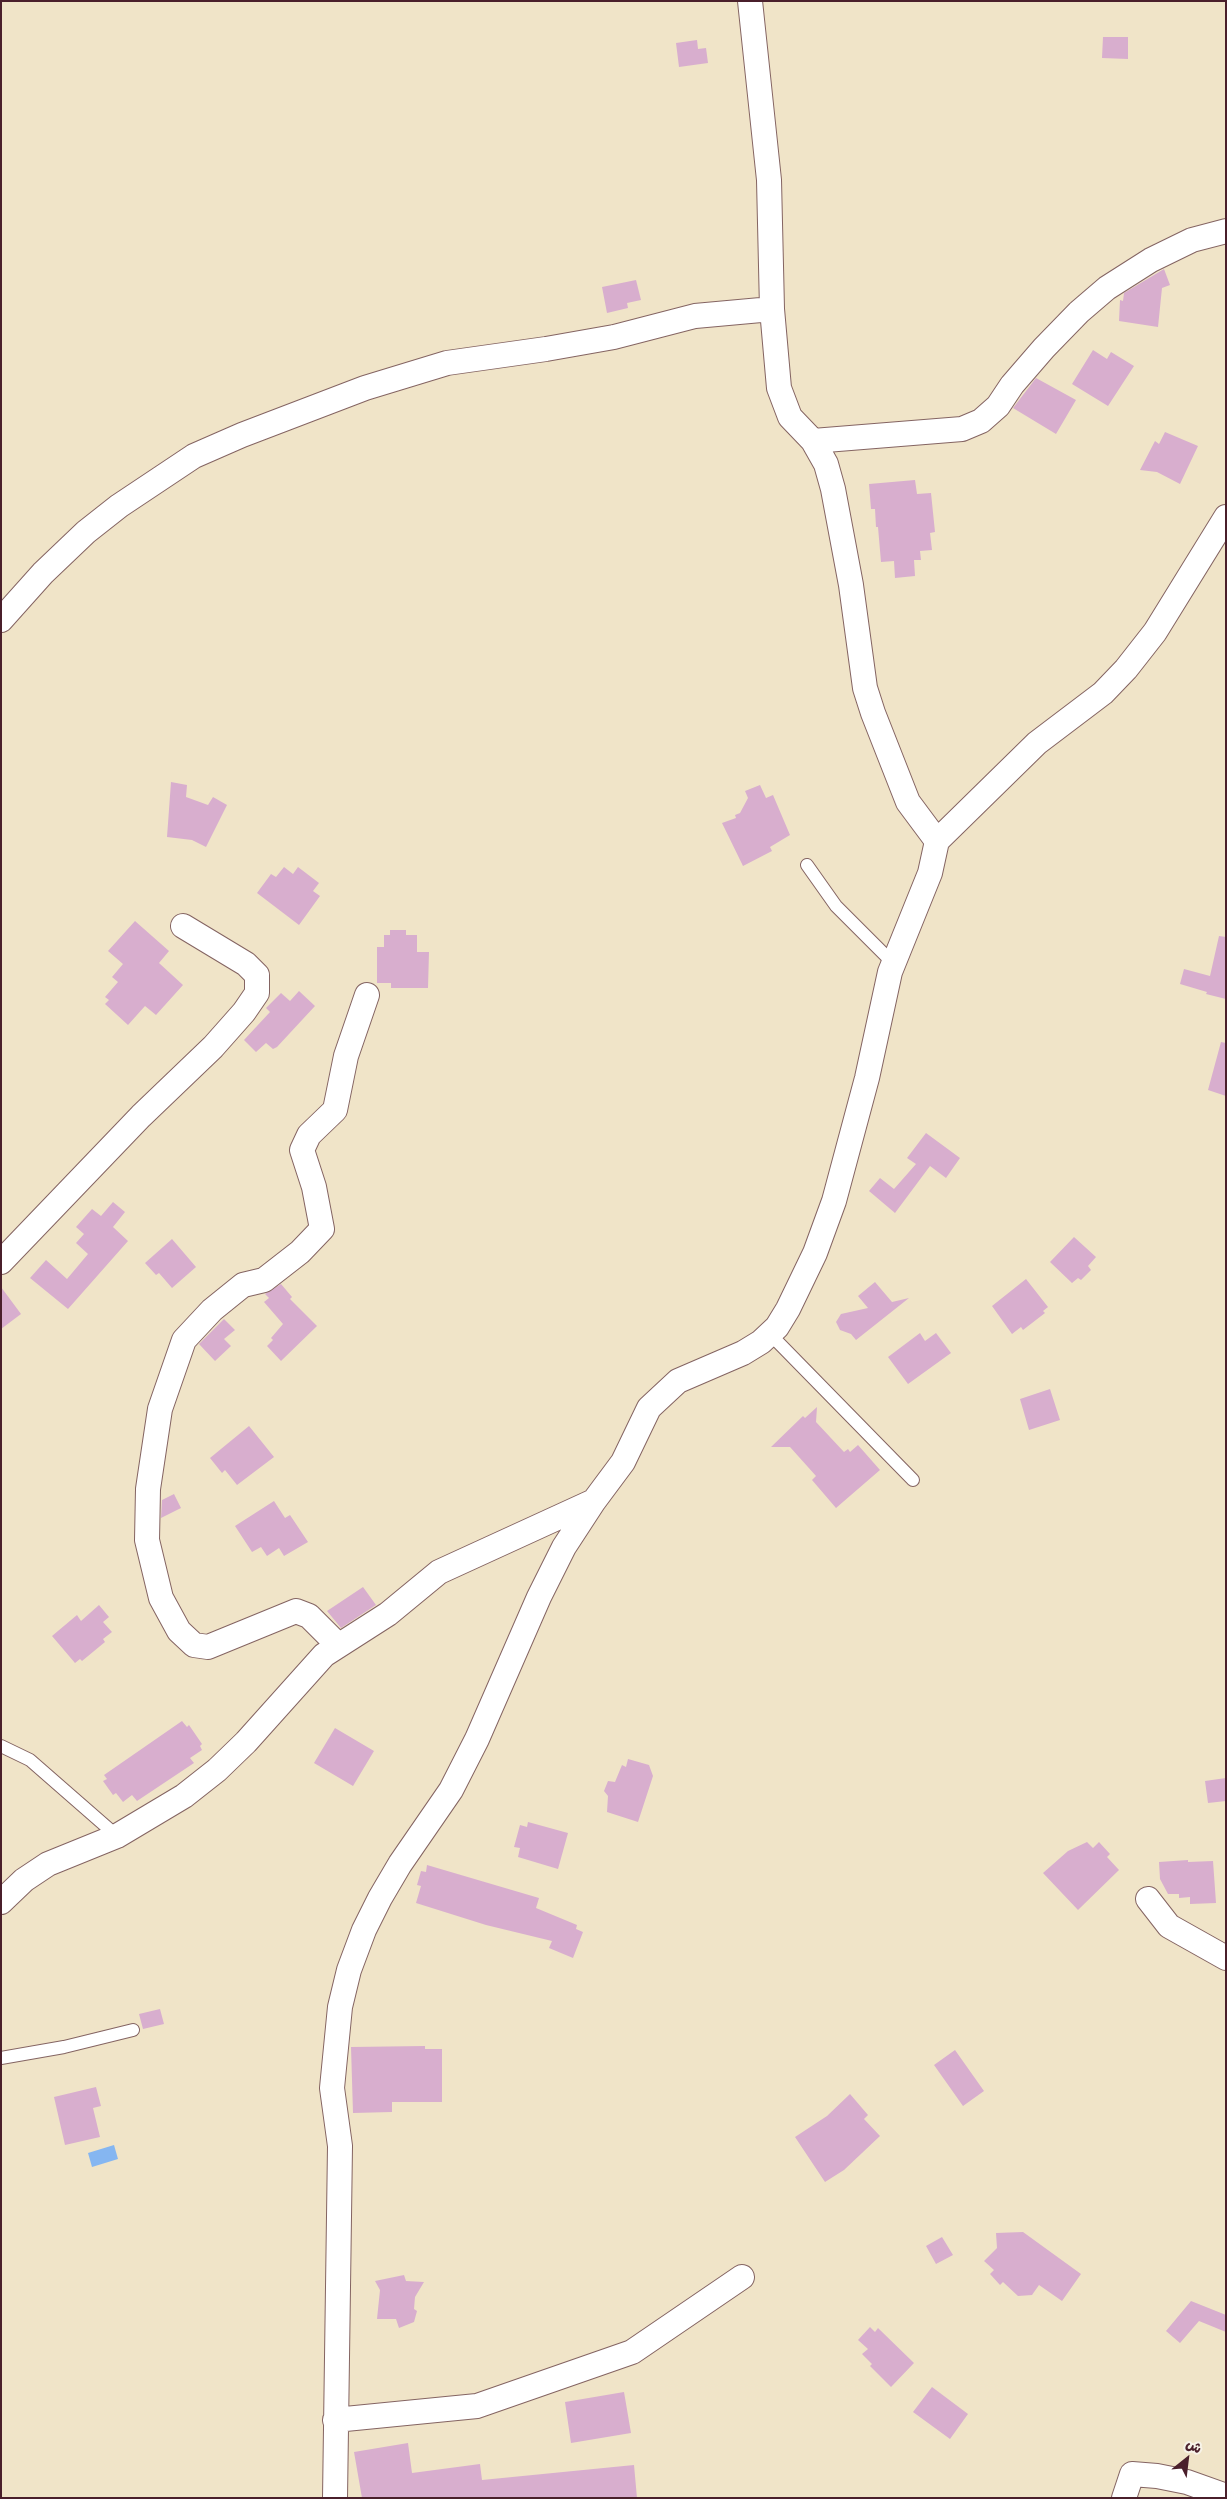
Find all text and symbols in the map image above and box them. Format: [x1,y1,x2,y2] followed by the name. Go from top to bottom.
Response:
[1183,2433,1206,2457] text: ش
[1162,2434,1212,2484] north arrow

